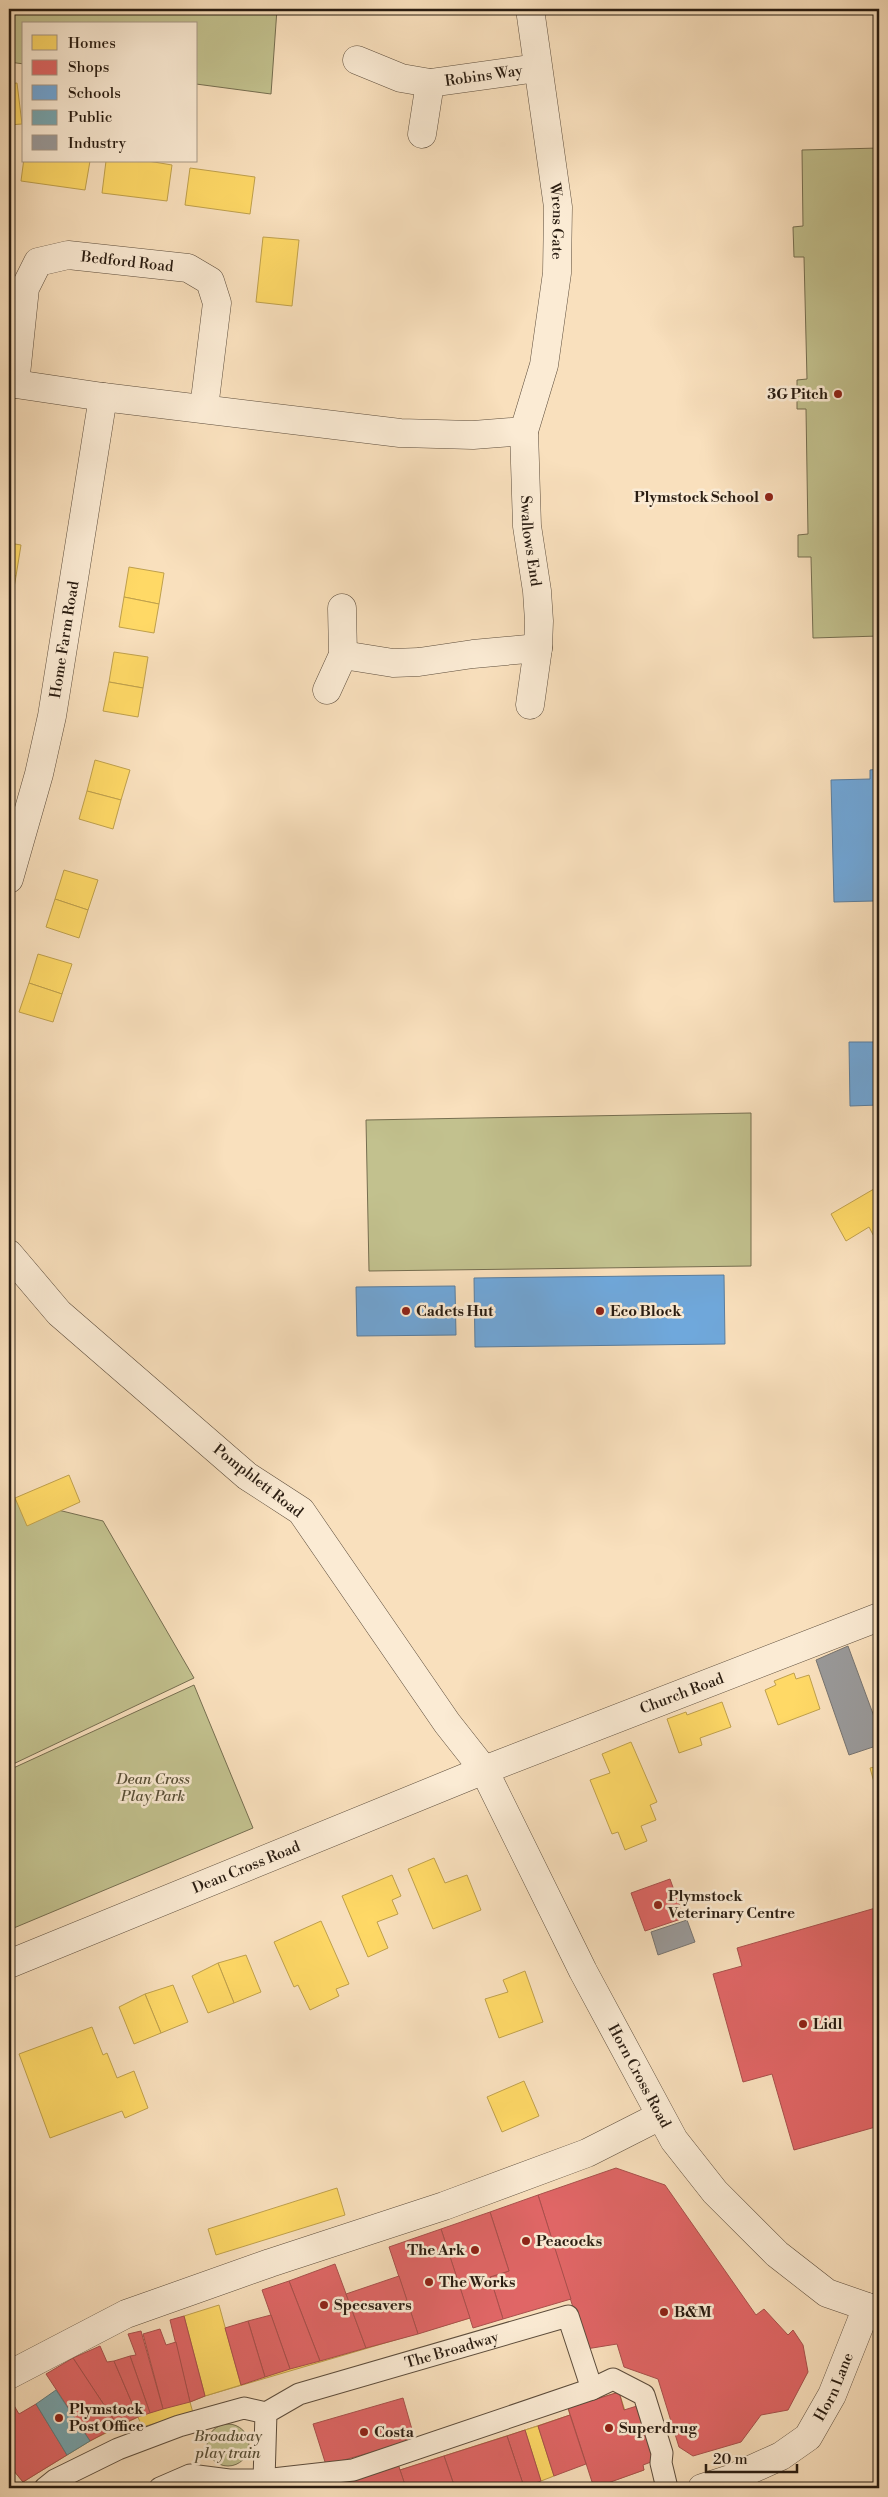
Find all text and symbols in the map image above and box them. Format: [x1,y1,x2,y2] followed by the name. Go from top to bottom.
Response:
[22,22,198,162] legend
[68,34,116,53] text: Homes
[68,58,109,77] text: Shops
[443,61,524,90] street label: Robins Way
[68,84,121,103] text: Schools
[68,108,112,127] text: Public
[68,134,127,153] text: Industry
[545,180,568,260] street label: Wrens Gate
[79,247,175,276] street label: Bedford Road
[767,385,829,404] place label: 3G Pitch
[832,388,844,400] marker: 3G Pitch
[634,488,759,507] place label: Plymstock School
[763,491,775,503] marker: Plymstock School
[517,495,546,588] street label: Swallows End
[45,579,83,700] street label: Home Farm Road
[416,1302,494,1321] place label: Cadets Hut
[610,1302,682,1321] place label: Eco Block
[400,1305,412,1317] marker: Cadets Hut
[594,1305,606,1317] marker: Eco Block
[209,1440,307,1522] street label: Pomphlett Road
[637,1668,727,1718] street label: Church Road
[115,1770,190,1806] park label: Dean Cross Play Park
[189,1836,303,1898] street label: Dean Cross Road
[667,1887,795,1923] place label: Plymstock Veterinary Centre
[652,1899,664,1911] marker: Plymstock Veterinary Centre
[813,2015,842,2034] place label: Lidl
[797,2018,809,2030] marker: Lidl
[604,2021,675,2132] street label: Horn Cross Road
[536,2232,602,2251] place label: Peacocks
[520,2235,532,2247] marker: Peacocks
[407,2241,466,2260] place label: The Ark
[469,2244,481,2256] marker: The Ark
[439,2273,516,2292] place label: The Works
[423,2276,435,2288] marker: The Works
[334,2296,412,2315] place label: Specsavers
[318,2299,330,2311] marker: Specsavers
[674,2303,712,2322] place label: B&M
[658,2306,670,2318] marker: B&M
[403,2327,501,2372] street label: The Broadway
[810,2350,857,2424] street label: Horn Lane
[69,2400,144,2436] place label: Plymstock Post Office
[53,2412,65,2424] marker: Plymstock Post Office
[619,2419,697,2438] place label: Superdrug
[603,2422,615,2434] marker: Superdrug
[374,2423,415,2442] place label: Costa
[358,2426,370,2438] marker: Costa
[193,2427,263,2463] park label: Broadway play train
[706,2442,797,2474] scale bar
[713,2450,748,2469] text: 20 m

